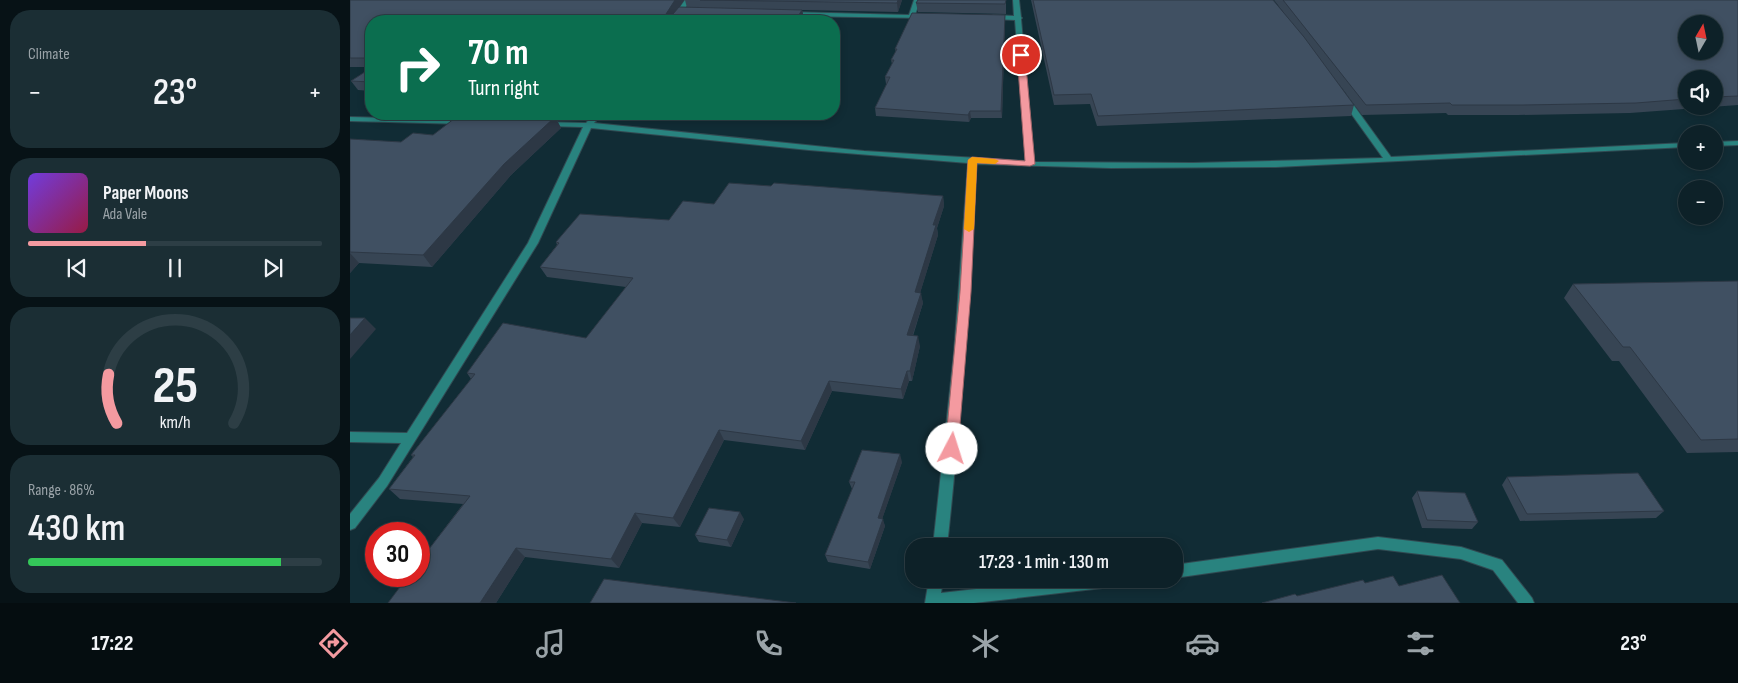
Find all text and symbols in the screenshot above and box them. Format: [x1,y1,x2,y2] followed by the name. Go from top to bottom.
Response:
[1678,15,1722,60] north arrow
[1678,15,1723,225] map controls
[468,32,528,75] text: 70 m
[1000,34,1042,76] pin
[385,35,450,100] icon: right
[1007,41,1035,69] icon: arrive
[28,45,70,64] text: Climate
[153,70,197,115] text: 23°
[1678,70,1723,115] button: sound
[468,75,539,102] text: Turn right
[28,76,42,109] text: −
[308,76,322,109] text: +
[1678,125,1723,170] button: +
[1678,180,1723,225] button: −
[103,182,189,205] text: Paper Moons
[103,205,147,224] text: Ada Vale
[63,254,91,282] icon: previous
[161,254,189,282] icon: pause
[259,254,287,282] icon: next
[152,355,198,418] text: 25
[160,412,190,433] text: km/h
[925,422,977,474] position arrow
[28,481,95,500] text: Range · 86%
[28,506,125,551] text: 430 km
[365,522,430,587] speed limit sign: 30
[979,551,1109,574] text: 17:23 · 1 min · 130 m
[316,626,351,661] icon: directions
[533,626,568,661] icon: music
[751,626,786,661] icon: phone
[968,626,1003,661] icon: climate
[1185,626,1220,661] icon: car
[1403,626,1438,661] icon: filters
[91,630,133,657] text: 17:22
[1620,630,1647,657] text: 23°

